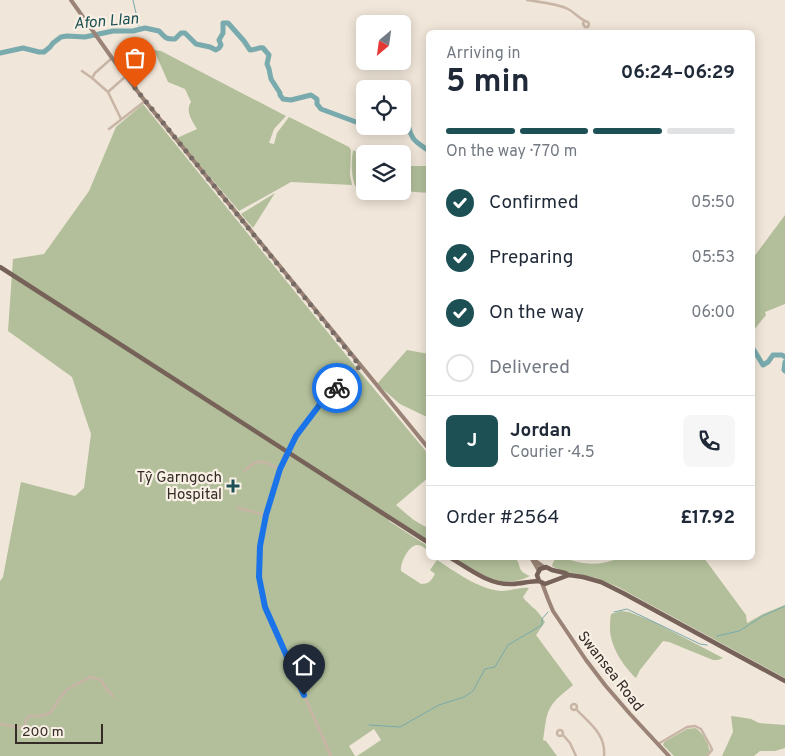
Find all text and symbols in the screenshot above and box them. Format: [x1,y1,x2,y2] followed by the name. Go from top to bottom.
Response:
[73,9,140,35] water label: Afon Llan
[356,15,411,70] north arrow
[356,15,411,200] map controls
[114,37,156,88] pin
[121,44,149,72] icon: bag
[446,44,521,64] text: Arriving in
[621,61,735,85] text: 06:24–06:29
[446,63,530,103] text: 5 min
[356,80,411,135] button: locate
[446,142,577,162] text: On the way · 770 m
[356,145,411,200] button: layers
[446,189,474,217] icon: check
[489,191,579,215] text: Confirmed
[691,193,735,213] text: 05:50
[446,244,474,272] icon: check
[489,246,573,270] text: Preparing
[692,248,735,268] text: 05:53
[446,299,474,327] icon: check
[489,301,584,325] text: On the way
[691,303,735,323] text: 06:00
[489,356,570,380] text: Delivered
[312,363,362,413] courier
[323,374,351,402] icon: bike
[683,415,735,467] button: phone
[510,419,572,443] text: Jordan
[467,429,477,453] text: J
[510,443,595,463] text: Courier · 4.5
[136,469,222,505] place label: Tŷ Garngoch Hospital
[226,479,240,493] marker: Tŷ Garngoch Hospital
[446,506,559,530] text: Order #2564
[680,506,735,530] text: £17.92
[573,628,647,716] street label: Swansea Road
[283,644,325,695] pin
[290,651,318,679] icon: home
[15,721,102,744] scale bar
[22,724,64,741] text: 200 m

